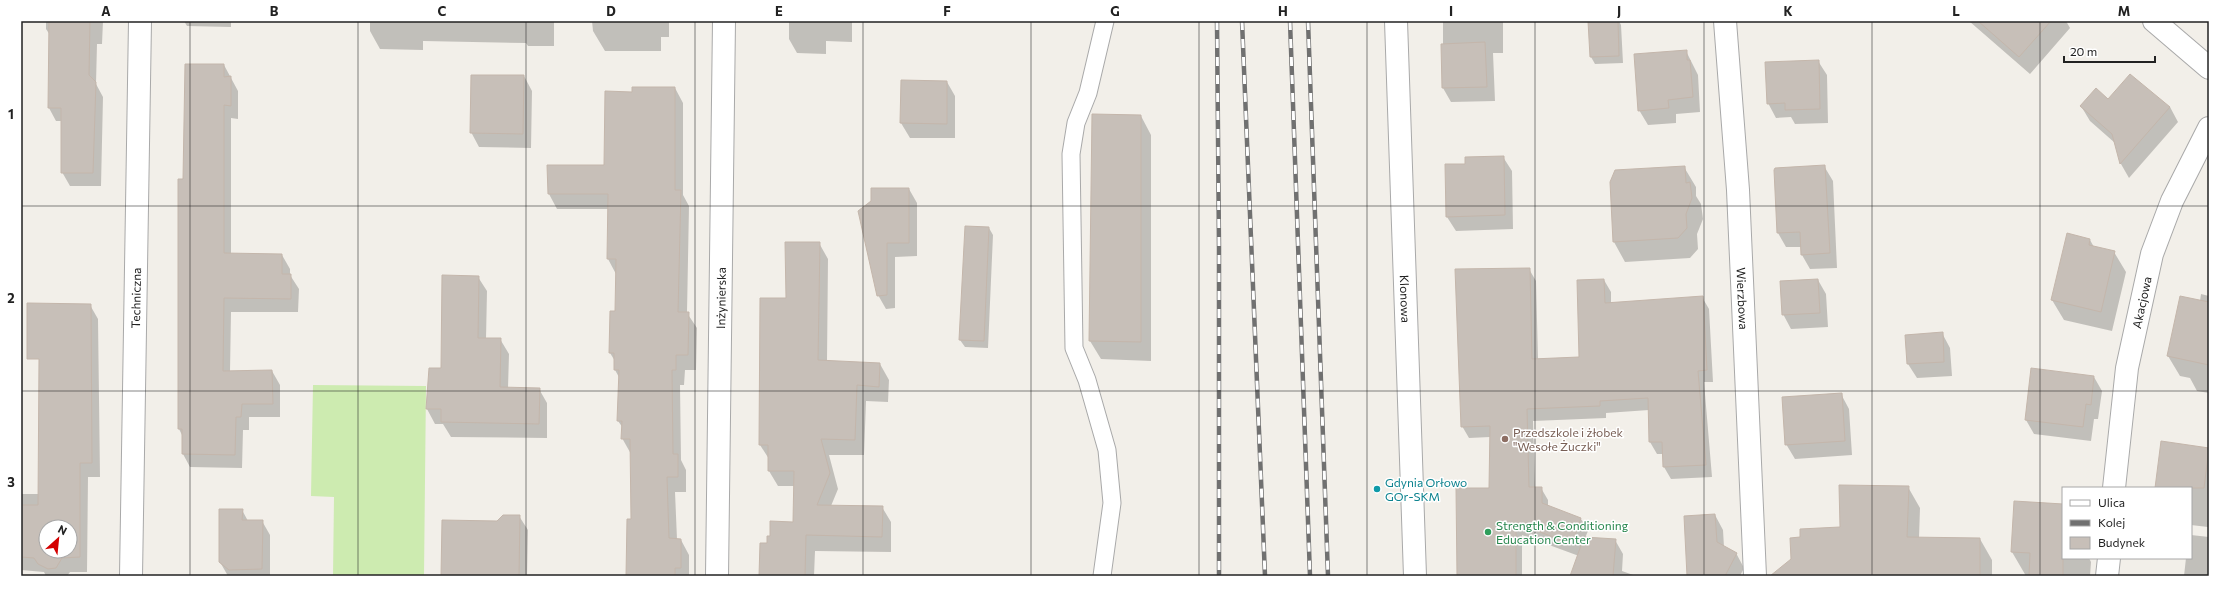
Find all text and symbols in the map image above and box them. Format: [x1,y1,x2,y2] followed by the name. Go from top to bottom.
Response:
[101,3,111,19] text: A
[270,3,279,19] text: B
[438,3,447,19] text: C
[606,3,616,19] text: D
[775,3,783,19] text: E
[943,3,951,19] text: F
[1110,3,1120,19] text: G
[1278,3,1288,19] text: H
[1449,3,1453,19] text: I
[1617,3,1621,19] text: J
[1783,3,1793,19] text: K
[1952,3,1960,19] text: L
[2118,3,2130,19] text: M
[2064,38,2155,64] scale bar
[2070,44,2097,58] text: 20 m
[8,106,14,122] text: 1
[128,267,143,329] street label: Techniczna
[713,267,728,329] street label: Inżynierska
[1734,267,1751,330] street label: Wierzbowa
[1398,275,1413,323] street label: Klonowa
[2129,275,2154,330] street label: Akacjowa
[7,290,15,306] text: 2
[1513,425,1624,453] place label: Przedszkole i żłobek "Wesołe Żuczki"
[1500,434,1510,444] marker: Przedszkole i żłobek "Wesołe Żuczki"
[7,474,15,490] text: 3
[1385,475,1467,503] place label: Gdynia Orłowo GOr-SKM
[1372,484,1382,494] marker: Gdynia Orłowo GOr-SKM
[2062,487,2192,559] legend
[2098,495,2125,509] text: Ulica
[2098,515,2125,529] text: Kolej
[1496,518,1629,546] place label: Strength & Conditioning Education Center
[38,519,78,559] north arrow
[56,522,69,537] text: N
[1483,527,1493,537] marker: Strength & Conditioning Education Center
[2098,535,2146,549] text: Budynek

